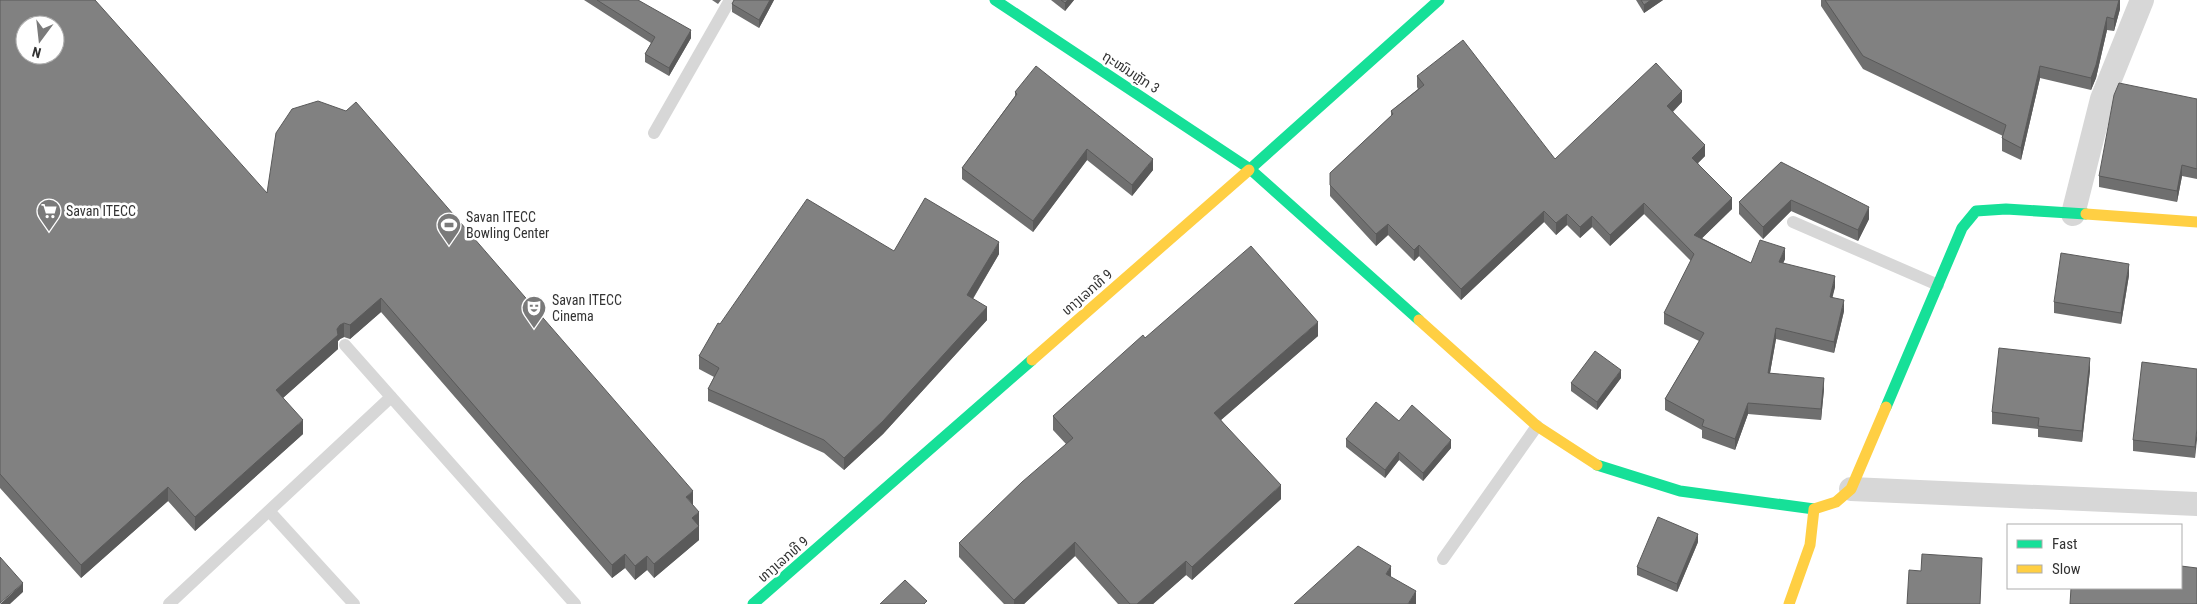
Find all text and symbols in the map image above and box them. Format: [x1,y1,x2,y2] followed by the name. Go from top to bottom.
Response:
[15,15,65,65] north arrow
[30,44,43,61] text: N
[1099,48,1163,96] street label: ຖະໜົນຫຼັກ 3
[36,198,62,232] supermarket icon: Savan ITECC
[66,203,136,219] place label: Savan ITECC
[466,209,549,241] place label: Savan ITECC Bowling Center
[436,212,462,246] sports icon: Savan ITECC Bowling Center
[1059,266,1115,318] street label: ທາງເລກທີ 9
[552,292,622,324] place label: Savan ITECC Cinema
[521,295,547,329] theatre icon: Savan ITECC Cinema
[2007,524,2182,589] legend
[755,533,811,585] street label: ທາງເລກທີ 9
[2052,535,2077,553] text: Fast
[2052,560,2081,578] text: Slow

